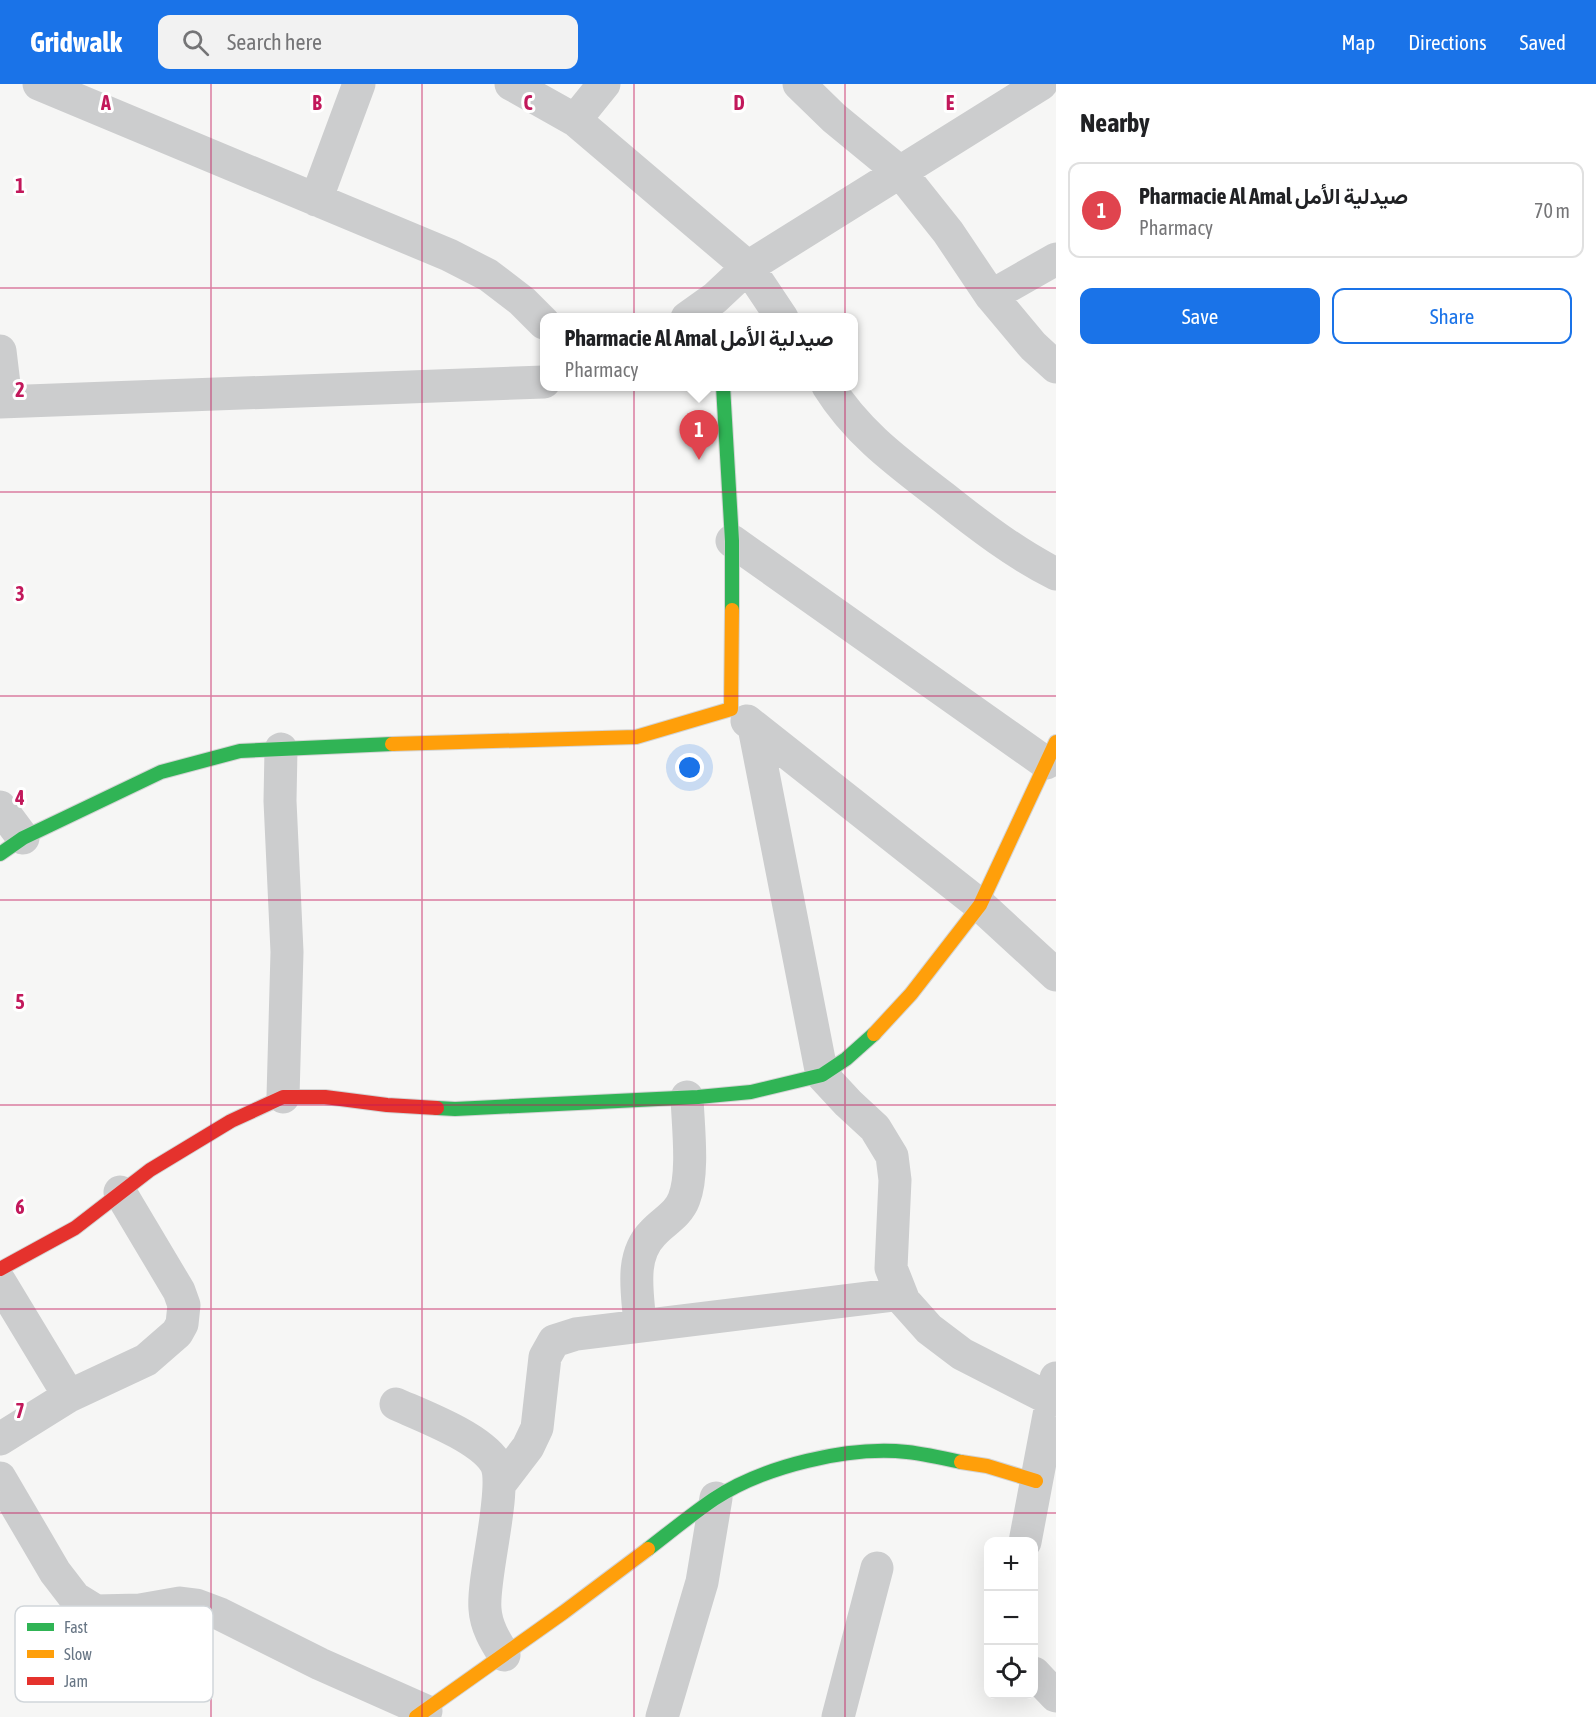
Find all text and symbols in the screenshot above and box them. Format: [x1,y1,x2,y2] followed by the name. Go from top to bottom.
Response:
[158,15,578,69] search box
[30,26,122,58] text: Gridwalk
[179,26,212,59] icon: search
[227,29,322,55] text: Search here
[1341,30,1375,54] text: Map
[1408,30,1487,54] text: Directions
[1520,30,1566,54] text: Saved
[100,91,111,114] text: A
[312,91,322,114] text: B
[524,91,533,114] text: C
[733,91,745,114] text: D
[946,91,955,114] text: E
[1080,108,1150,138] text: Nearby
[15,174,25,197] text: 1
[1139,183,1408,209] text: Pharmacie Al Amal صيدلية الأمل
[1097,199,1106,222] text: 1
[1534,199,1570,222] text: 70 m
[1139,216,1213,239] text: Pharmacy
[1080,288,1320,344] button: Save
[1332,288,1572,344] button: Share
[540,313,858,391] popup
[564,325,834,351] text: Pharmacie Al Amal صيدلية الأمل
[564,358,638,381] text: Pharmacy
[15,378,25,401] text: 2
[680,410,718,460] pin: 1
[15,582,25,605] text: 3
[675,753,704,782] your location
[14,786,25,809] text: 4
[15,990,25,1013] text: 5
[15,1195,25,1218] text: 6
[15,1399,25,1422] text: 7
[984,1537,1038,1699] map controls
[984,1537,1038,1591] button: +
[984,1591,1038,1645] button: −
[15,1606,213,1702] legend
[64,1618,88,1636] text: Fast
[64,1645,92,1663] text: Slow
[984,1645,1038,1699] button: locate
[64,1672,88,1690] text: Jam

